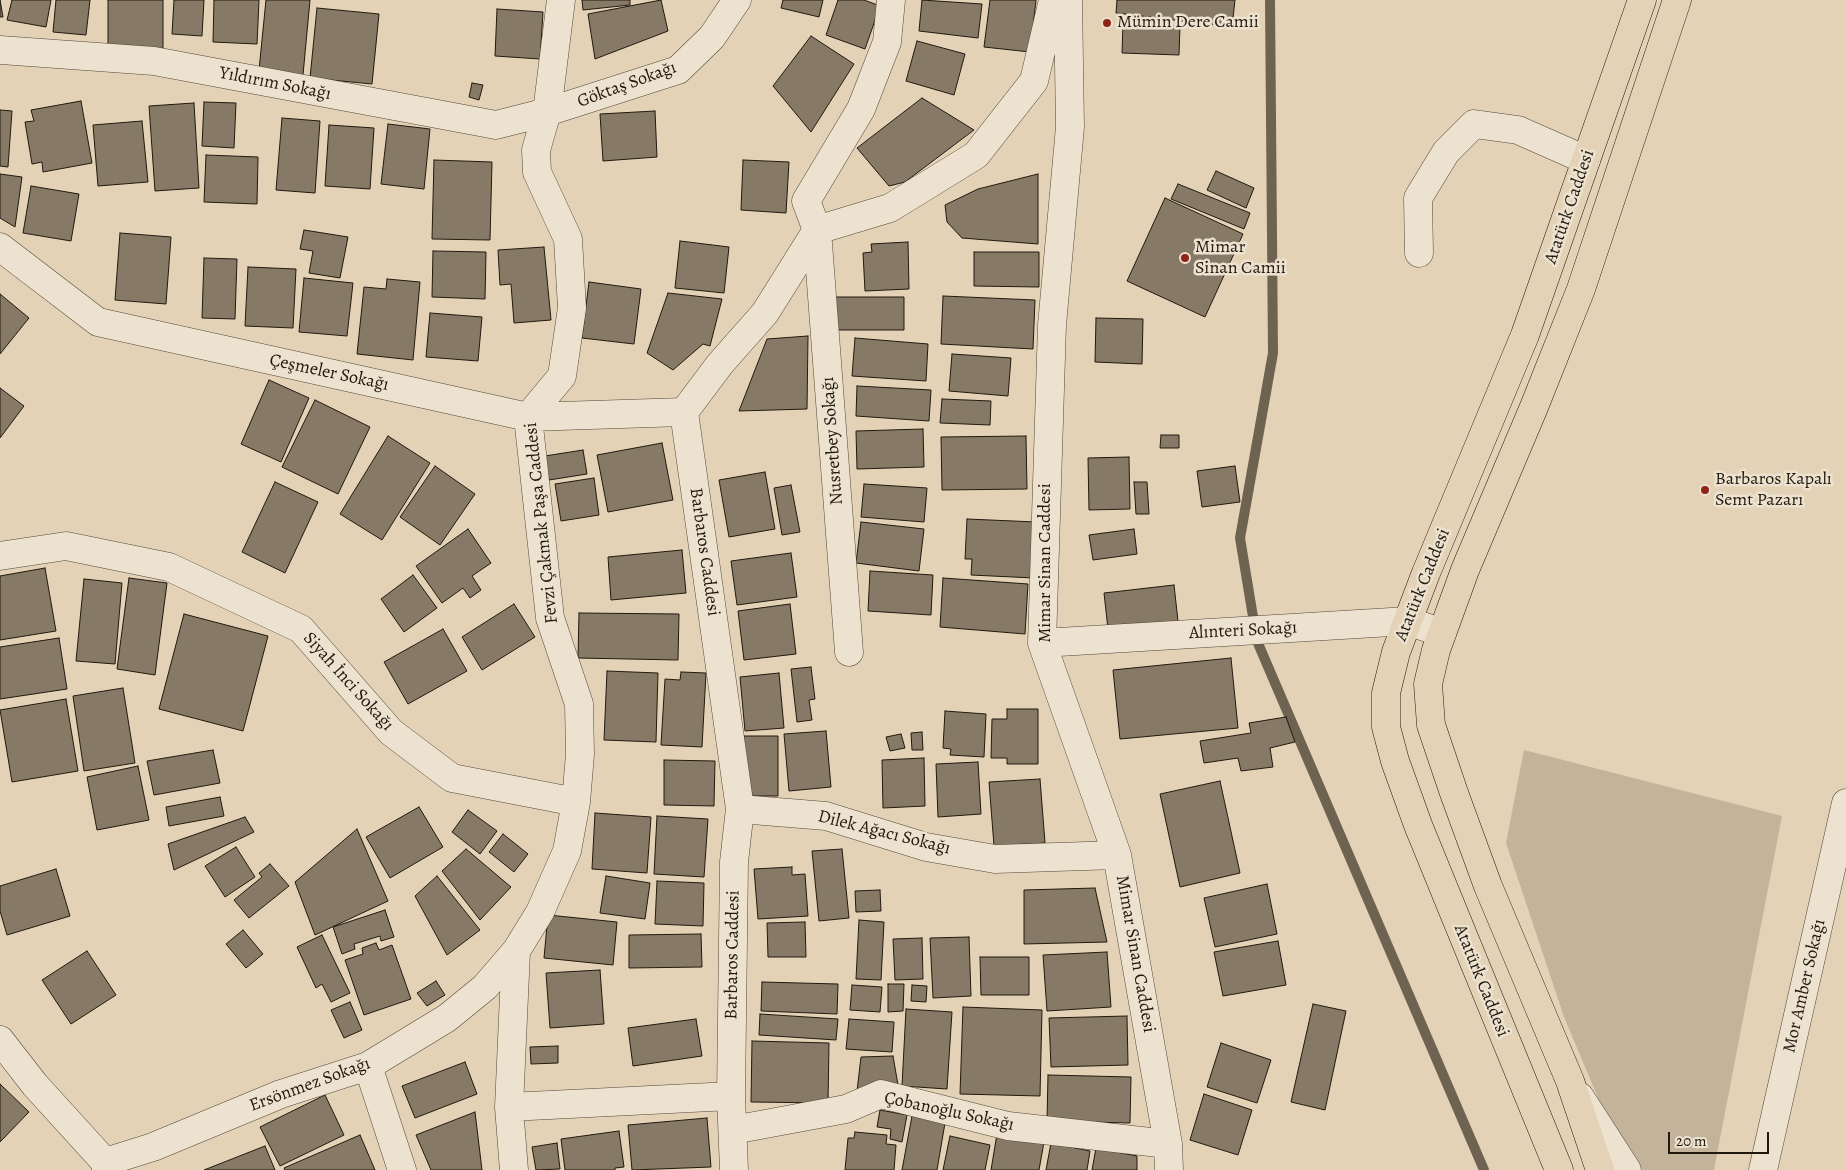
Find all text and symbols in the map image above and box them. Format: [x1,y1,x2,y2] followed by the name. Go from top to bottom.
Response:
[1117,12,1259,34] place label: Mümin Dere Camii
[1101,17,1113,29] marker: Mümin Dere Camii
[574,57,680,113] street label: Göktaş Sokağı
[217,63,333,105] street label: Yıldırım Sokağı
[1540,147,1600,267] street label: Atatürk Caddesi
[1195,237,1286,280] place label: Mimar Sinan Camii
[1179,252,1191,264] marker: Mimar Sinan Camii
[267,350,391,396] street label: Çeşmeler Sokağı
[818,376,848,506] street label: Nusretbey Sokağı
[521,421,563,625] street label: Fevzi Çakmak Paşa Caddesi
[1715,469,1832,512] place label: Barbaros Kapalı Semt Pazarı
[1035,483,1057,643] street label: Mimar Sinan Caddesi
[1699,484,1711,496] marker: Barbaros Kapalı Semt Pazarı
[684,486,724,618] street label: Barbaros Caddesi
[1391,526,1455,644] street label: Atatürk Caddesi
[1188,617,1298,645] street label: Alınteri Sokağı
[298,628,398,736] street label: Siyah İnci Sokağı
[815,806,953,860] street label: Dilek Ağacı Sokağı
[1111,874,1159,1034] street label: Mimar Sinan Caddesi
[721,890,745,1020] street label: Barbaros Caddesi
[1779,917,1831,1055] street label: Mor Amber Sokağı
[1449,922,1513,1040] street label: Atatürk Caddesi
[247,1053,373,1117] street label: Ersönmez Sokağı
[882,1088,1016,1136] street label: Çobanoğlu Sokağı
[1671,1122,1772,1154] scale bar
[1676,1131,1707,1151] text: 20 m

